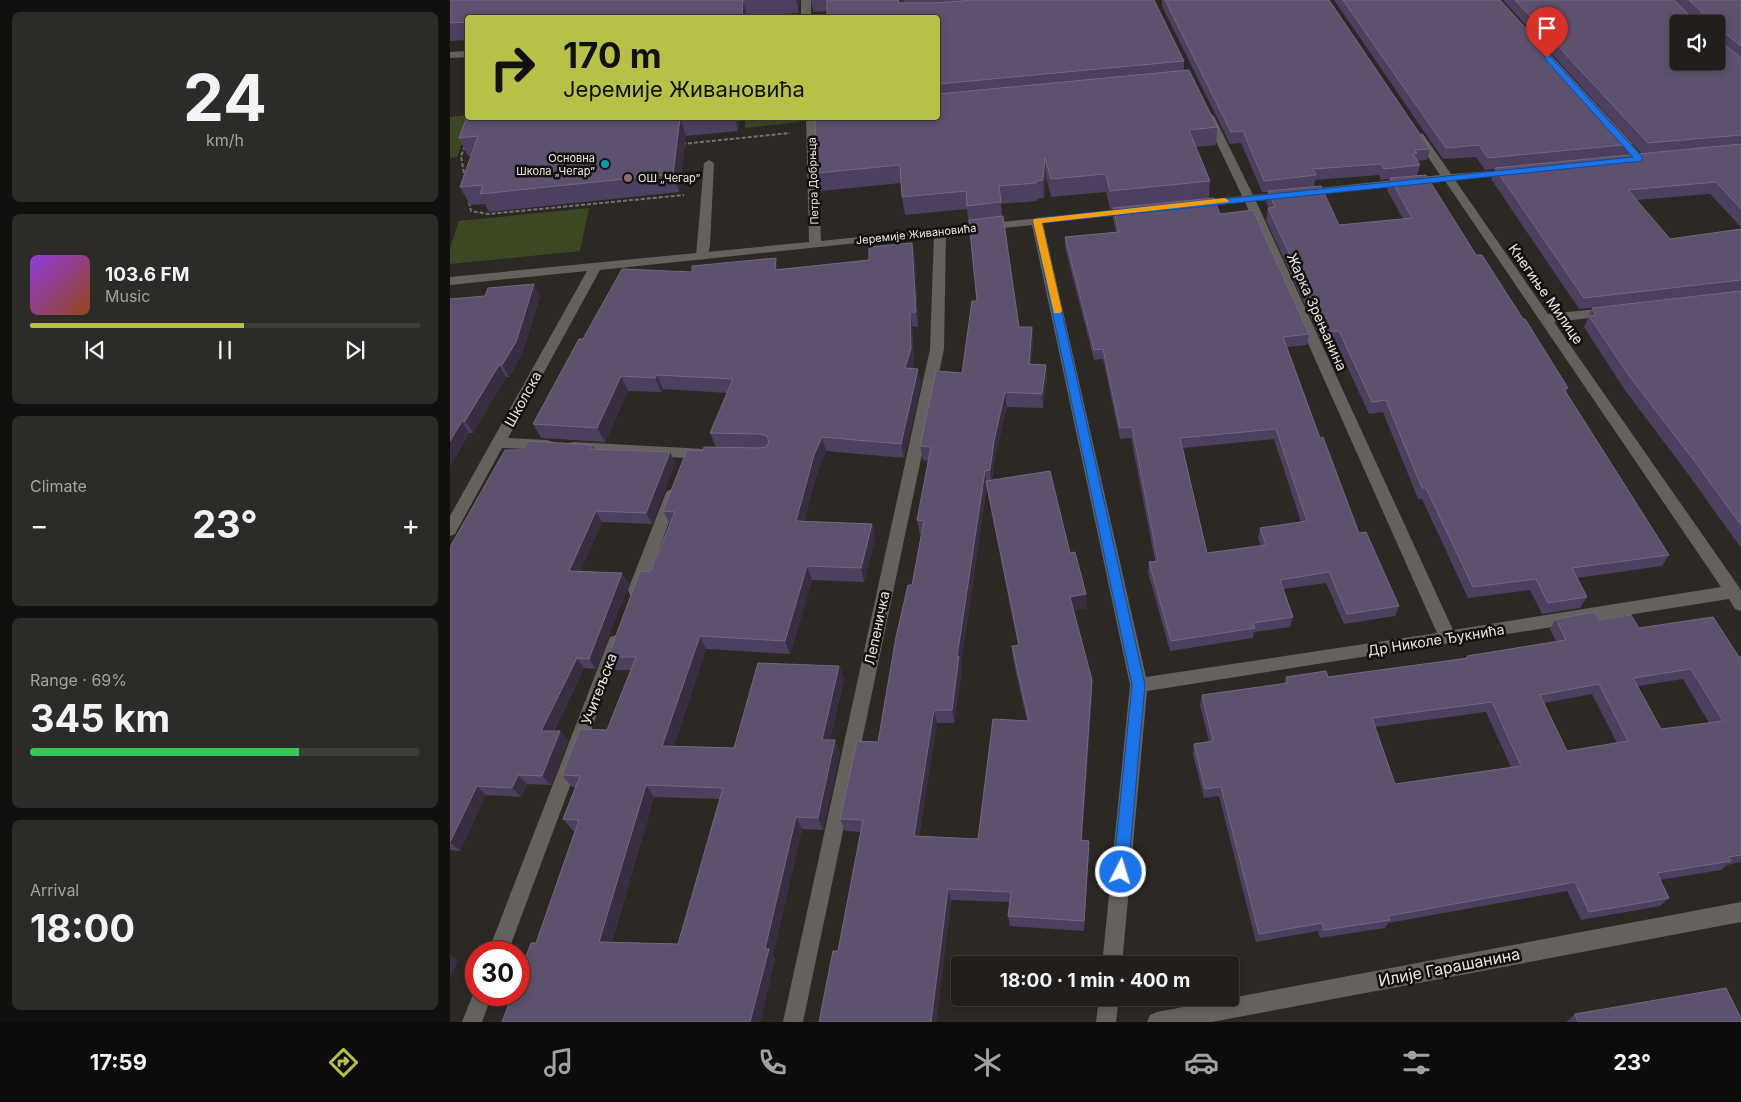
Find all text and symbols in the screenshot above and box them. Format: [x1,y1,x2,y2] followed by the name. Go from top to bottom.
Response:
[1526,7,1568,58] pin
[1533,14,1561,42] icon: arrive
[1670,15,1725,70] map controls
[1670,15,1725,70] button: sound
[563,34,662,76] text: 170 m
[480,35,545,100] icon: right
[183,58,267,137] text: 24
[563,76,805,102] text: Јеремије Живановића
[206,130,244,150] text: km/h
[804,137,822,225] street label: Петра Добрњца
[516,151,595,178] place label: Основна Школа „Чегар”
[599,158,611,170] marker: Основна Школа „Чегар”
[638,171,701,185] place label: ОШ „Чегар”
[622,172,634,184] marker: ОШ „Чегар”
[855,221,977,247] street label: Јеремије Живановића
[1505,240,1587,347] street label: Кнегиње Милице
[1284,250,1351,373] street label: Жарка Зрењанина
[105,263,189,286] text: 103.6 FM
[105,286,150,306] text: Music
[81,336,109,364] icon: previous
[211,336,239,364] icon: pause
[341,336,369,364] icon: next
[500,368,545,429] street label: Школска
[30,476,87,496] text: Climate
[192,501,258,547] text: 23°
[30,508,49,542] text: −
[401,508,420,542] text: +
[860,589,893,666] street label: Лепеничка
[1366,620,1505,659] street label: Др Николе Ђукнића
[577,651,620,727] street label: Учитељска
[30,670,127,690] text: Range · 69%
[30,695,170,741] text: 345 km
[1094,845,1146,897] position arrow
[30,880,79,900] text: Arrival
[30,905,135,951] text: 18:00
[465,941,530,1006] speed limit sign: 30
[1376,943,1522,991] street label: Илије Гарашанина
[1000,969,1190,992] text: 18:00 · 1 min · 400 m
[326,1045,361,1080] icon: directions
[541,1045,576,1080] icon: music
[755,1045,790,1080] icon: phone
[970,1045,1005,1080] icon: climate
[1184,1045,1219,1080] icon: car
[1399,1045,1434,1080] icon: filters
[90,1049,147,1075] text: 17:59
[1613,1049,1651,1075] text: 23°

